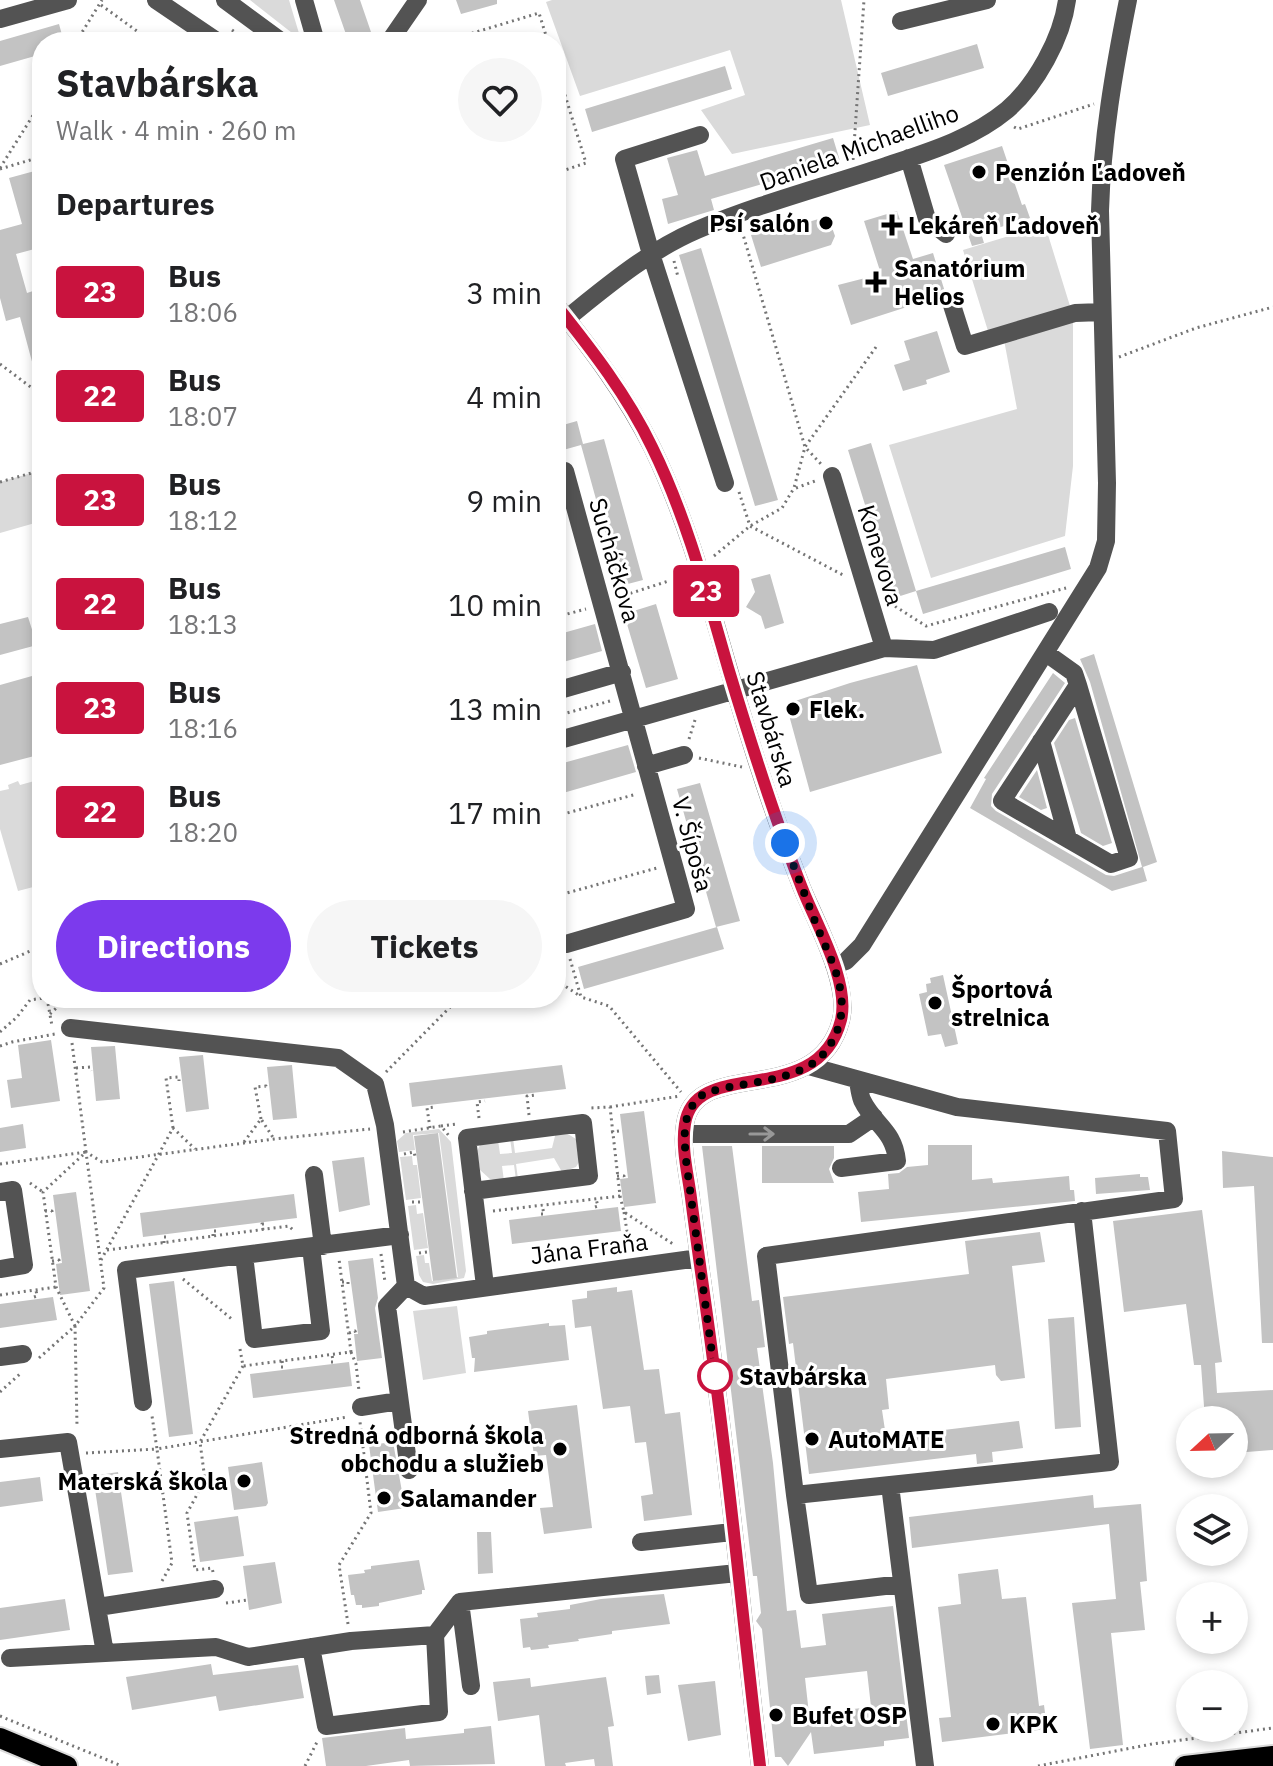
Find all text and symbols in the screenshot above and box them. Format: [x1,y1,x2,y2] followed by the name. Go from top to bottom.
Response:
[56,58,259,107] text: Stavbárska
[458,58,542,142] button: heart
[755,96,963,198] street label: Daniela Michaelliho
[56,113,296,147] text: Walk · 4 min · 260 m
[995,156,1186,188] place label: Penzión Ľadoveň
[970,163,988,181] marker: Penzión Ľadoveň
[56,184,215,223] text: Departures
[709,207,810,239] place label: Psí salón
[908,209,1099,241] place label: Lekáreň Ľadoveň
[817,214,835,232] marker: Psí salón
[883,216,901,234] marker: Lekáreň Ľadoveň
[894,252,1025,312] place label: Sanatórium Helios
[168,256,221,295] text: Bus
[865,271,887,293] marker: Sanatórium Helios
[83,273,117,310] text: 23
[466,273,542,312] text: 3 min
[168,295,238,329] text: 18:06
[168,360,221,399] text: Bus
[83,377,117,414] text: 22
[466,377,542,416] text: 4 min
[168,399,238,433] text: 18:07
[168,464,221,503] text: Bus
[83,481,117,518] text: 23
[466,481,542,520] text: 9 min
[582,494,648,626] street label: Sucháčkova
[851,501,912,610] street label: Konevova
[168,503,238,537] text: 18:12
[670,565,742,617] line badge: 23
[168,568,221,607] text: Bus
[689,572,723,609] text: 23
[83,585,117,622] text: 22
[448,585,542,624] text: 10 min
[168,607,238,641] text: 18:13
[739,667,805,791] street label: Stavbárska
[168,672,221,711] text: Bus
[83,689,117,726] text: 23
[448,689,542,728] text: 13 min
[809,693,865,725] place label: Flek.
[784,700,802,718] marker: Flek.
[168,711,238,745] text: 18:16
[168,776,221,815] text: Bus
[83,793,117,830] text: 22
[448,793,542,832] text: 17 min
[665,793,721,895] street label: V. Šípoša
[168,815,238,849] text: 18:20
[765,823,805,863] your location
[56,900,291,992] button: Directions
[307,900,542,992] button: Tickets
[951,973,1053,1033] place label: Športová strelnica
[926,994,944,1012] marker: Športová strelnica
[748,1126,775,1142] one-way arrow
[528,1225,650,1271] street label: Jána Fraňa
[698,1359,732,1393] marker: Stavbárska
[739,1360,867,1392] place label: Stavbárska
[1176,1406,1248,1478] north arrow
[1176,1406,1248,1742] map controls
[289,1419,544,1479] place label: Stredná odborná škola obchodu a služieb
[828,1423,945,1455] place label: AutoMATE
[803,1430,821,1448] marker: AutoMATE
[551,1440,569,1458] marker: Stredná odborná škola obchodu a služieb
[58,1465,228,1497] place label: Materská škola
[235,1472,253,1490] marker: Materská škola
[400,1482,537,1514] place label: Salamander
[375,1489,393,1507] marker: Salamander
[1176,1494,1248,1566] button: layers
[1176,1582,1248,1654] button: +
[1176,1670,1248,1742] button: −
[792,1699,907,1731] place label: Bufet OSP
[767,1706,785,1724] marker: Bufet OSP
[1009,1708,1058,1740] place label: KPK
[984,1715,1002,1733] marker: KPK

